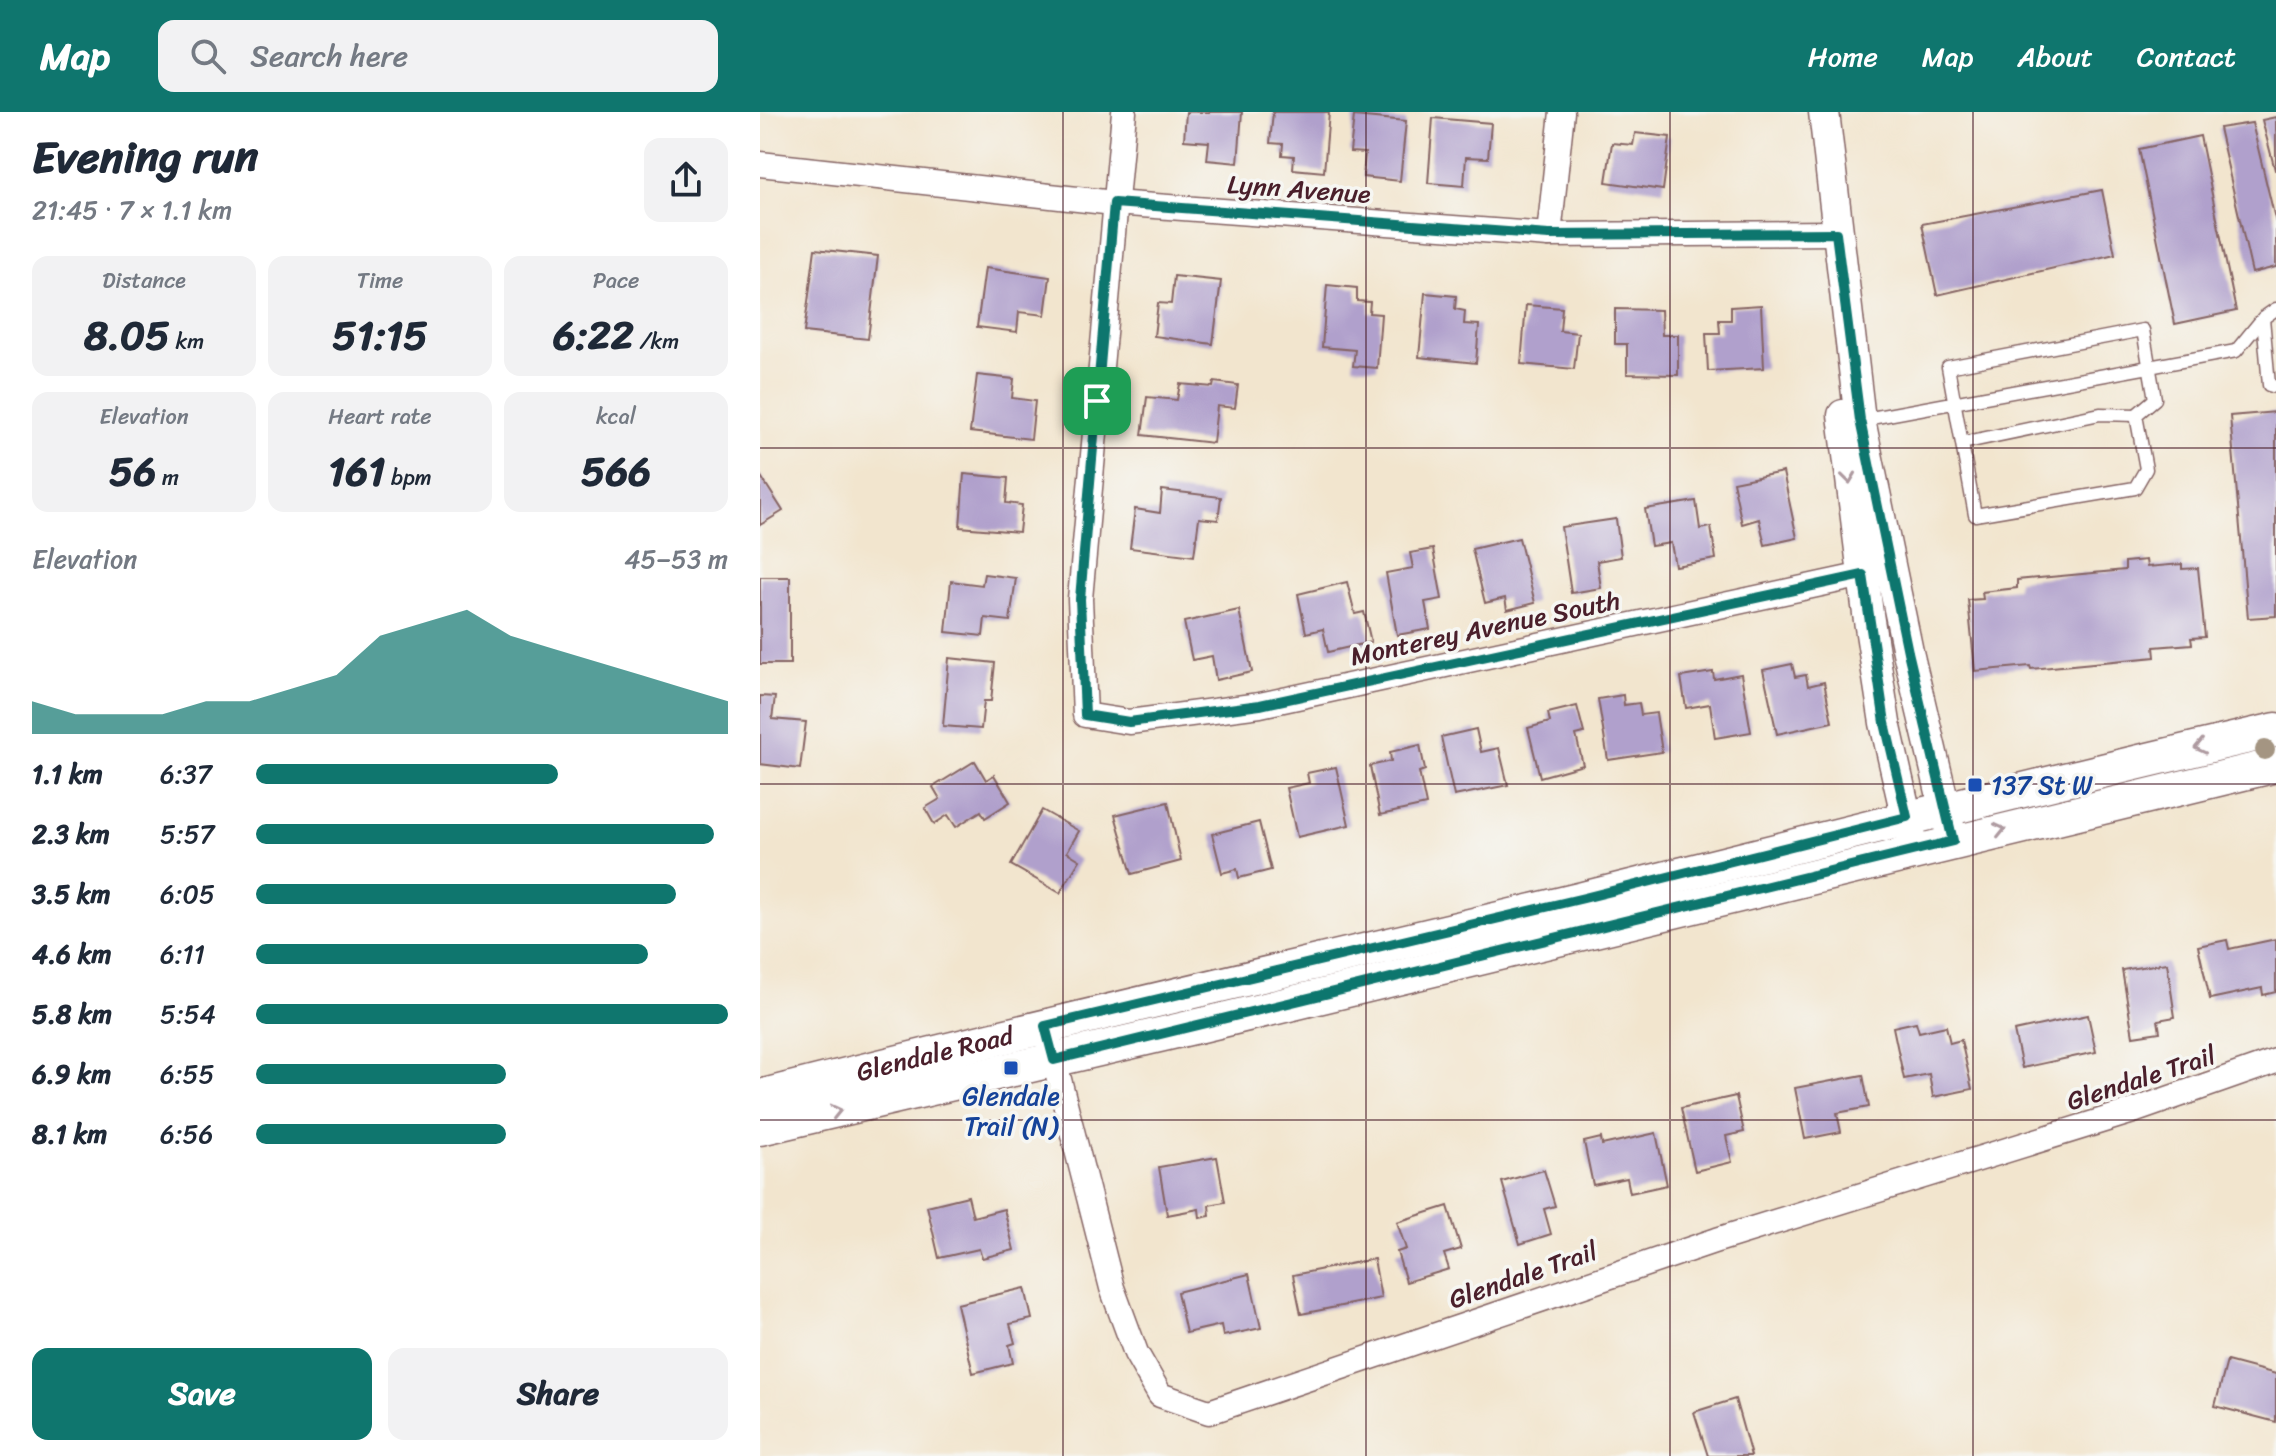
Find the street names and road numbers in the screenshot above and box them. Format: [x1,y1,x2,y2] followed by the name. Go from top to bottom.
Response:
[1226,161,1373,217] street label: Lynn Avenue
[1346,577,1624,679] street label: Monterey Avenue South
[851,1011,1020,1095] street label: Glendale Road
[2060,1032,2222,1124] street label: Glendale Trail
[1442,1228,1604,1322] street label: Glendale Trail

